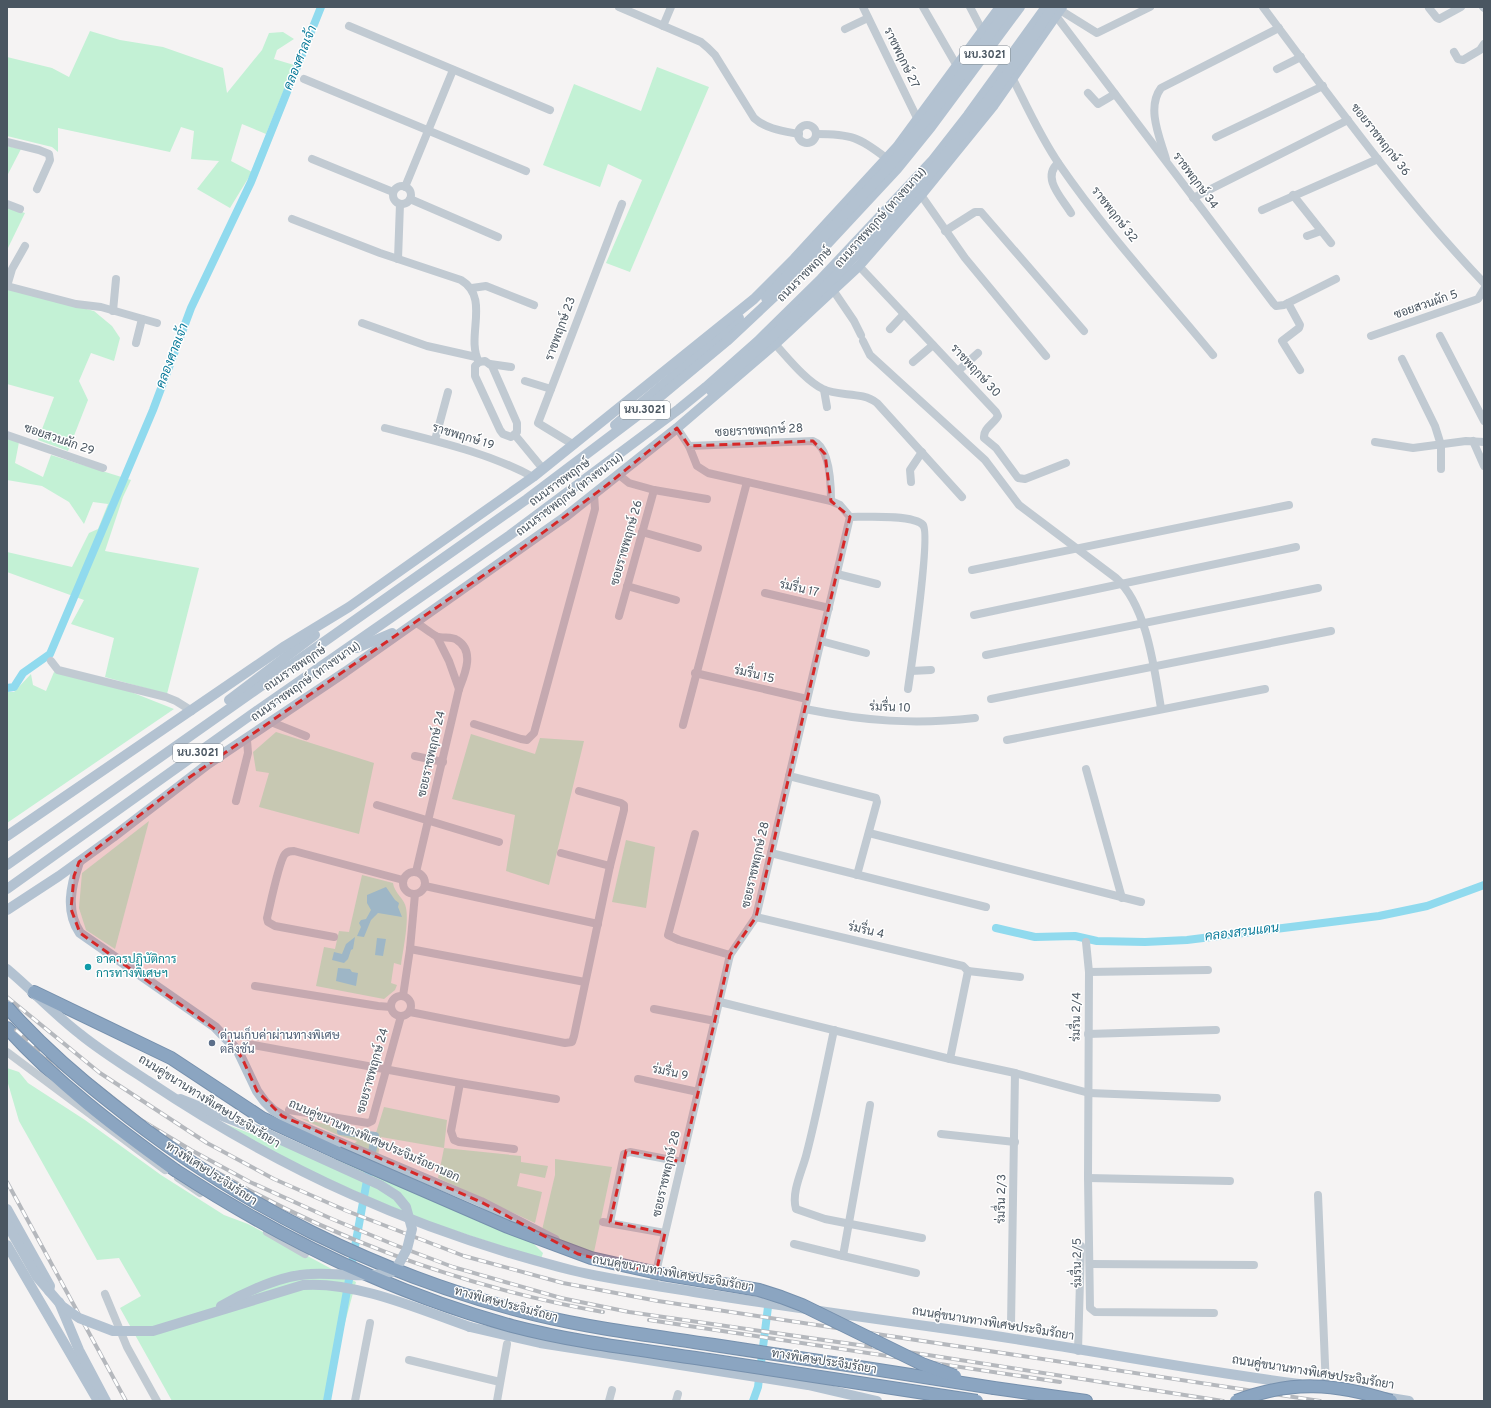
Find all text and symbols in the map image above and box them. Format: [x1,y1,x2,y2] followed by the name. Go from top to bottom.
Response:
[279,23,321,93] water label: คลองศาลเจ้า
[879,24,924,91] street label: ราชพฤกษ์ 27
[960,46,1010,64] road number: นบ.3021
[1347,100,1414,180] street label: ซอยราชพฤกษ์ 36
[1168,149,1222,213] street label: ราชพฤกษ์ 34
[831,164,931,272] street label: ถนนราชพฤกษ์ (ทางขนาน)
[1087,183,1142,246] street label: ราชพฤกษ์ 32
[773,243,837,306] street label: ถนนราชพฤกษ์
[1392,287,1460,323] street label: ซอยสวนผัก 5
[541,294,580,363] street label: ราชพฤกษ์ 23
[151,321,193,391] water label: คลองศาลเจ้า
[946,340,1004,401] street label: ราชพฤกษ์ 30
[620,401,670,419] road number: นบ.3021
[430,419,496,454] street label: ราชพฤกษ์ 19
[22,420,96,460] street label: ซอยสวนผัก 29
[714,420,804,441] street label: ซอยราชพฤกษ์ 28
[513,449,627,541] street label: ถนนราชพฤกษ์ (ทางขนาน)
[526,454,594,511] street label: ถนนราชพฤกษ์
[606,498,647,588] street label: ซอยราชพฤกษ์ 26
[778,573,821,601] street label: ร่มรื่น 17
[247,637,364,726] street label: ถนนราชพฤกษ์ (ทางขนาน)
[260,641,330,696] street label: ถนนราชพฤกษ์
[732,659,777,687] street label: ร่มรื่น 15
[869,695,911,717] street label: ร่มรื่น 10
[413,709,450,799] street label: ซอยราชพฤกษ์ 24
[173,744,223,762] road number: นบ.3021
[737,820,774,910] street label: ซอยราชพฤกษ์ 28
[846,915,887,943] street label: ร่มรื่น 4
[1204,920,1281,946] water label: คลองสวนแดน
[96,952,177,982] place label: อาคารปฏิบัติการ การทางพิเศษฯ
[83,962,93,972] marker: อาคารปฏิบัติการ การทางพิเศษฯ
[1065,992,1085,1042] street label: ร่มรื่น 2/4
[220,1026,341,1058] place label: ด่านเก็บค่าผ่านทางพิเศษ ตลิ่งชัน
[352,1026,393,1116] street label: ซอยราชพฤกษ์ 24
[207,1038,217,1048] marker: ด่านเก็บค่าผ่านทางพิเศษ ตลิ่งชัน
[135,1052,283,1152] street label: ถนนคู่ขนานทางพิเศษประจิมรัถยา
[650,1057,690,1085] street label: ร่มรื่น 9
[286,1096,462,1186] street label: ถนนคู่ขนานทางพิเศษประจิมรัถยานอก
[648,1129,685,1219] street label: ซอยราชพฤกษ์ 28
[162,1138,260,1210] street label: ทางพิเศษประจิมรัถยา
[990,1174,1010,1224] street label: ร่มรื่น 2/3
[1066,1238,1086,1288] street label: ร่มรื่น 2/5
[591,1252,755,1296] street label: ถนนคู่ขนานทางพิเศษประจิมรัถยา
[453,1283,559,1327] street label: ทางพิเศษประจิมรัถยา
[911,1303,1075,1345] street label: ถนนคู่ขนานทางพิเศษประจิมรัถยา
[770,1346,878,1378] street label: ทางพิเศษประจิมรัถยา
[1231,1352,1395,1394] street label: ถนนคู่ขนานทางพิเศษประจิมรัถยา

